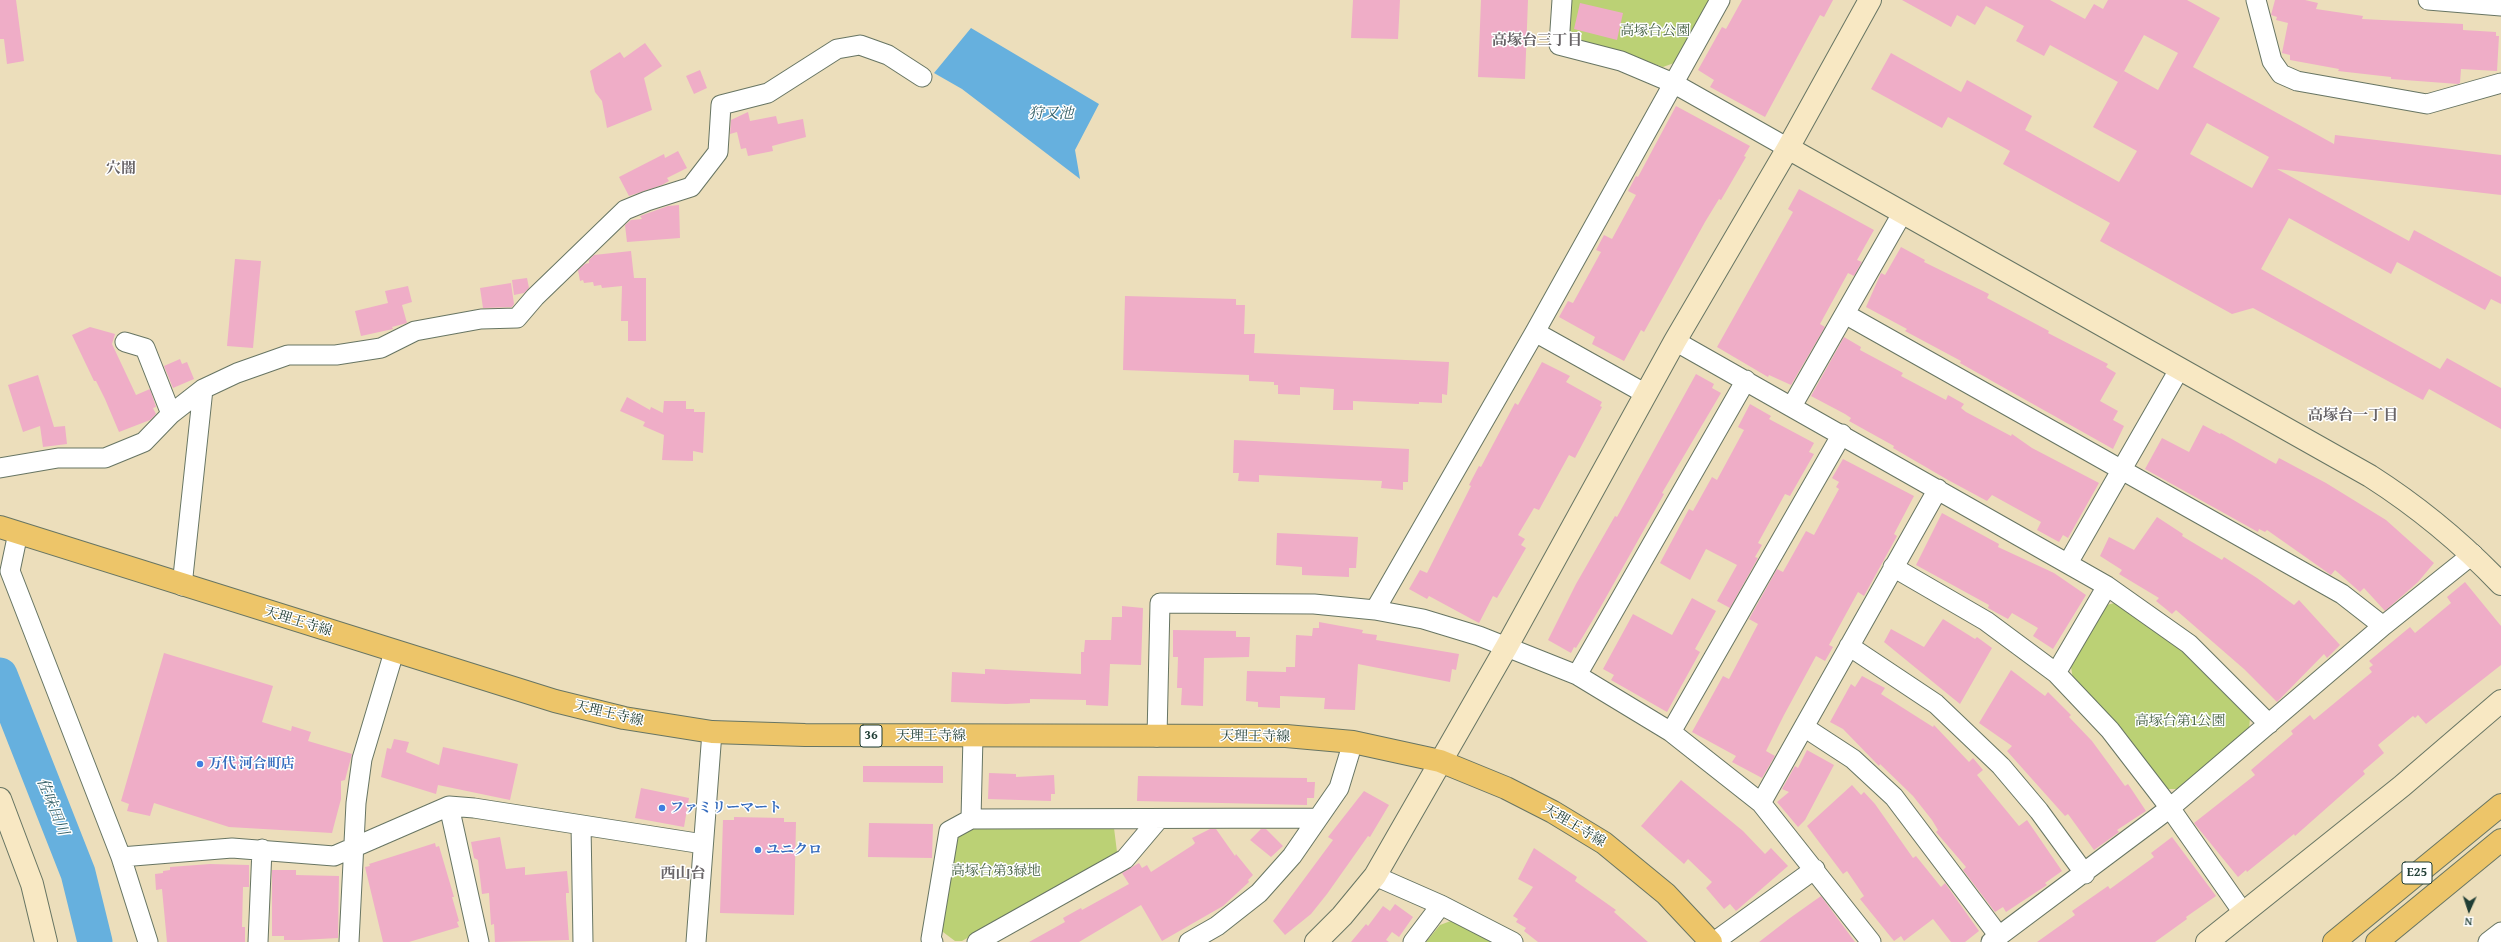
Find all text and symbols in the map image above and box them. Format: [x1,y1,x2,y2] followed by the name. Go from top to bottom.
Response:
[1620,23,1690,39] park label: 高塚台公園
[1492,32,1582,50] district label: 高塚台三丁目
[1029,105,1073,123] water label: 狩又池
[106,160,136,178] district label: 穴闇
[2308,407,2398,425] district label: 高塚台一丁目
[262,604,334,640] street label: 天理王寺線
[573,698,645,730] street label: 天理王寺線
[2135,713,2225,729] park label: 高塚台第1公園
[860,725,882,747] road number: 36
[896,728,966,744] street label: 天理王寺線
[1220,728,1290,746] street label: 天理王寺線
[208,756,295,772] place label: 万代 河合町店
[195,759,205,769] marker: 万代 河合町店
[32,776,72,838] water label: 佐味田川
[670,800,782,816] place label: ファミリーマート
[1540,801,1608,851] street label: 天理王寺線
[657,803,667,813] marker: ファミリーマート
[766,842,822,858] place label: ユニクロ
[753,845,763,855] marker: ユニクロ
[2402,862,2432,884] road number: E25
[951,863,1041,879] park label: 高塚台第3緑地
[661,865,705,883] district label: 西山台
[2449,890,2489,930] north arrow
[2464,914,2472,930] text: N

